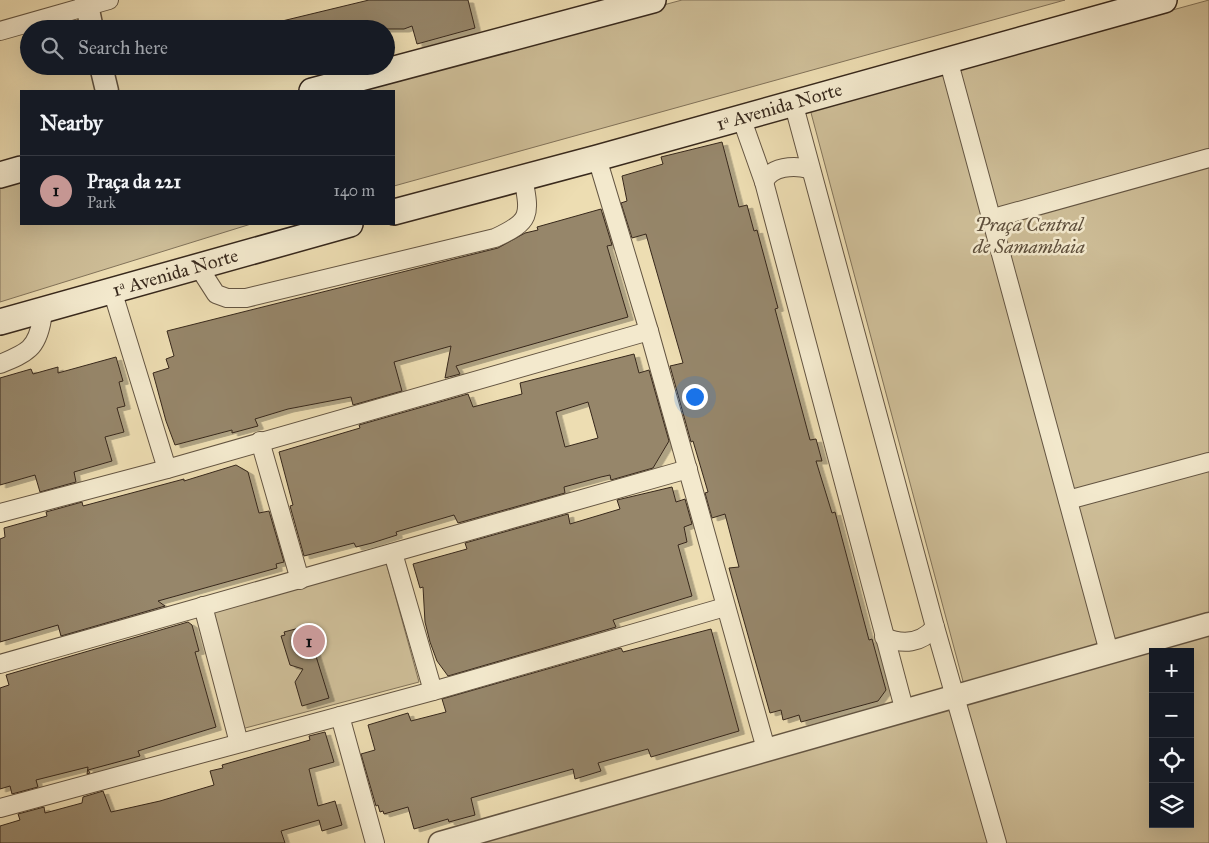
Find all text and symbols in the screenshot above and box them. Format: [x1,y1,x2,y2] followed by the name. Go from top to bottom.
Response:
[20,20,395,75] search box
[38,34,66,62] icon: search
[78,36,168,59] text: Search here
[714,77,845,135] street label: 1ᵃ Avenida Norte
[40,110,103,136] text: Nearby
[87,170,181,193] text: Praça da 221
[53,181,59,200] text: 1
[334,181,375,200] text: 140 m
[87,193,116,212] text: Park
[972,213,1085,258] park label: Praça Central de Samambaia
[110,243,241,301] street label: 1ᵃ Avenida Norte
[682,384,708,410] your location
[293,622,325,660] pin: 1
[1149,648,1194,828] map controls
[1149,648,1194,693] button: +
[1149,693,1194,738] button: −
[1149,738,1194,783] button: locate
[1149,783,1194,828] button: layers

